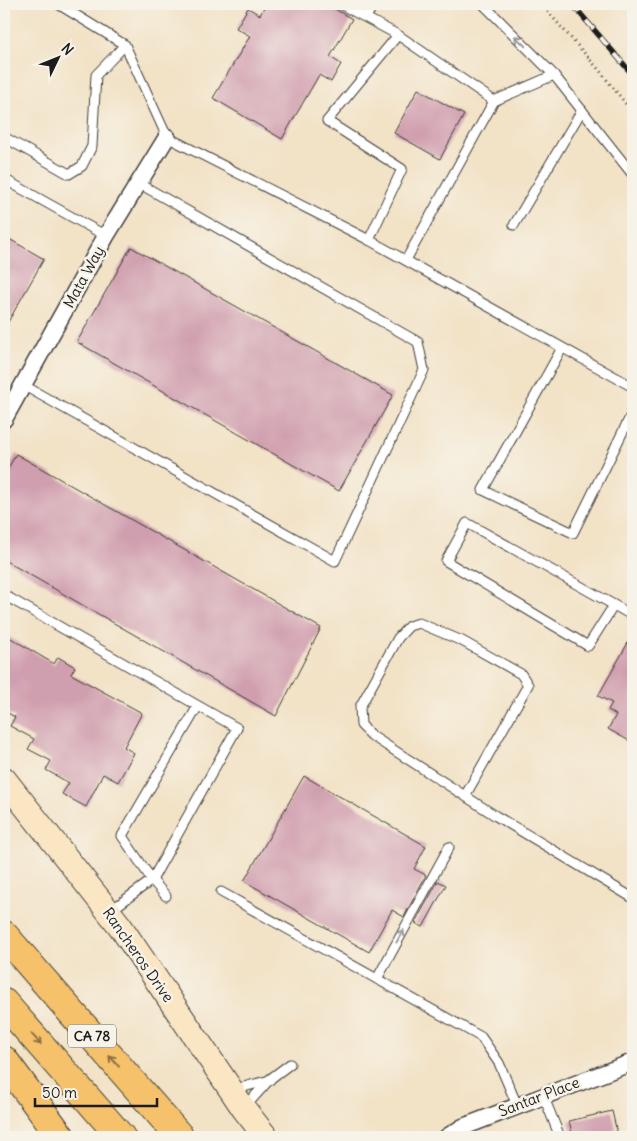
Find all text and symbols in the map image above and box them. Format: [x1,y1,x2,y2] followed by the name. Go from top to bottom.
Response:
[32,32,82,82] north arrow
[514,35,526,47] one-way arrow
[58,39,77,59] text: N
[59,242,108,311] street label: Mata Way
[99,904,178,1006] street label: Rancheros Drive
[396,929,406,943] one-way arrow
[68,1024,116,1048] road number: CA 78
[30,1033,42,1046] one-way arrow
[109,1055,120,1068] one-way arrow
[496,1072,582,1121] street label: Santar Place
[35,1076,158,1108] scale bar
[42,1083,77,1102] text: 50 m

